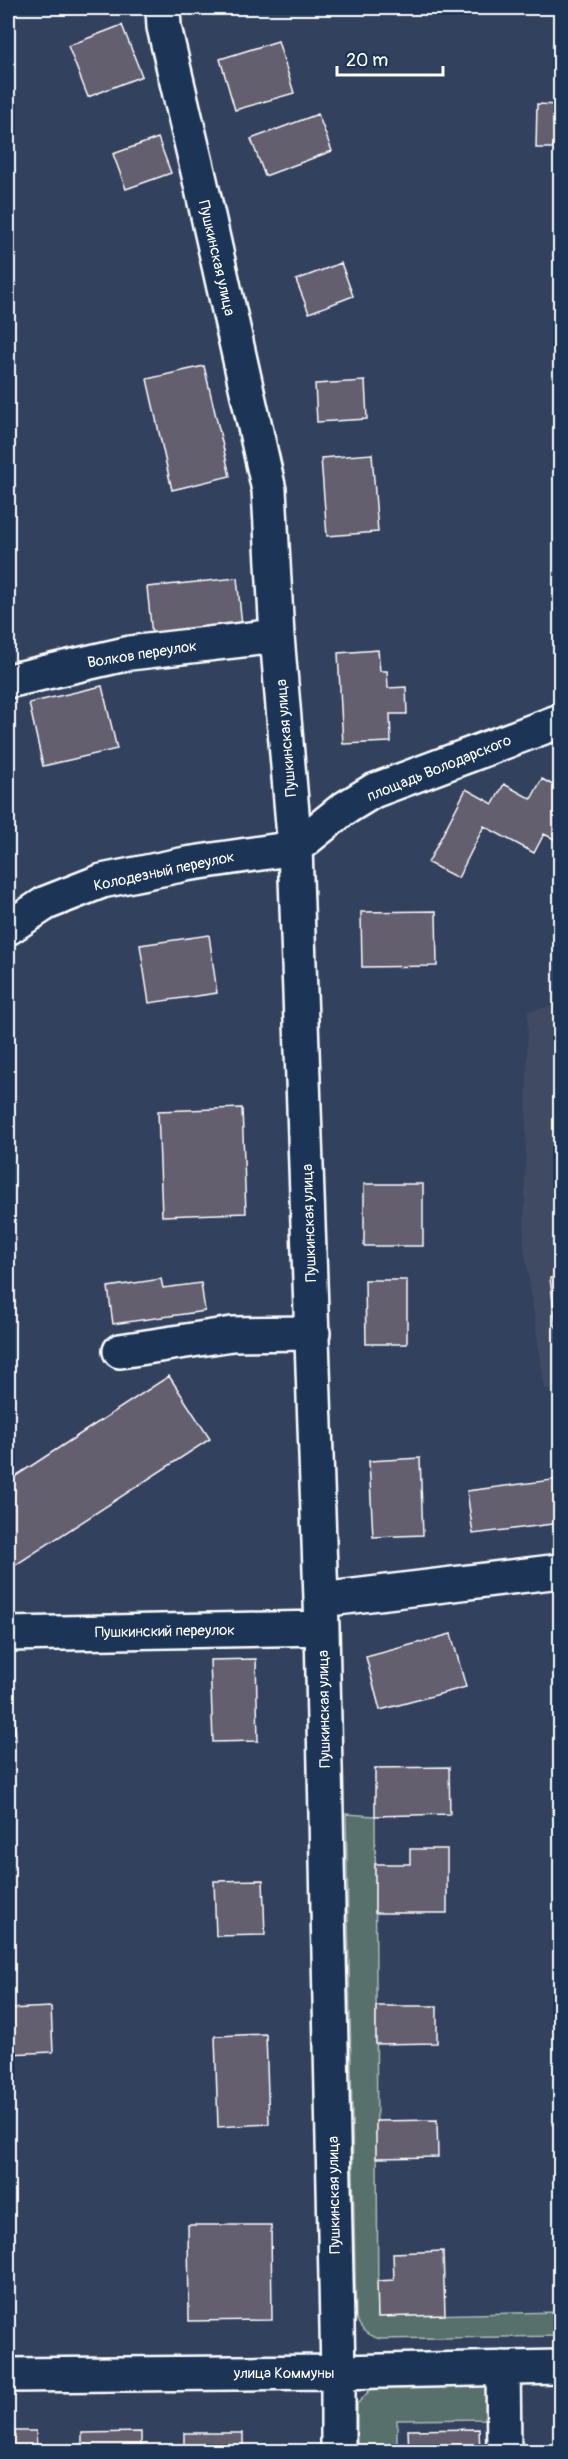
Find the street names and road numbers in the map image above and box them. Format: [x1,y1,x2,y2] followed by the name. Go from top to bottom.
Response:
[194,199,239,318] street label: Пушкинская улица
[86,636,198,673] street label: Волков переулок
[272,678,301,798] street label: Пушкинская улица
[364,731,514,806] street label: площадь Володарского
[92,847,236,896] street label: Колодезный переулок
[298,1164,321,1282] street label: Пушкинская улица
[95,1621,235,1642] street label: Пушкинский переулок
[314,1650,335,1768] street label: Пушкинская улица
[324,2136,345,2254] street label: Пушкинская улица
[233,2364,334,2383] street label: улица Коммуны

